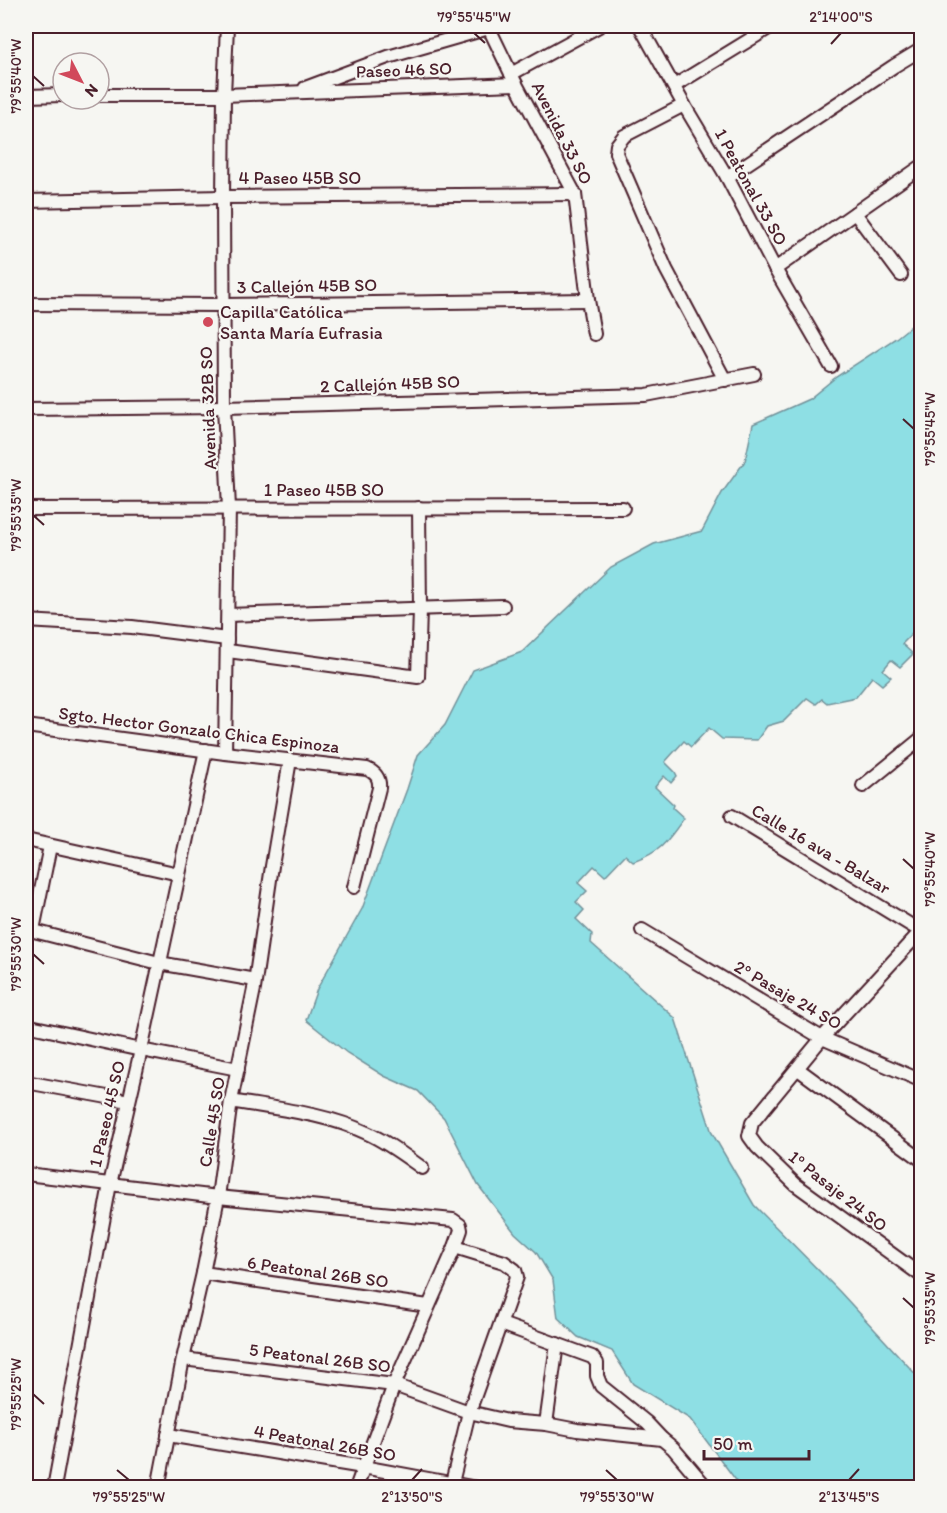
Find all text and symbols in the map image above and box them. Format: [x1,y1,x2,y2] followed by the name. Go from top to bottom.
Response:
[437,8,511,26] text: 79°55'45"W
[809,8,873,26] text: 2°14'00"S
[7,38,25,113] text: 79°55'40"W
[51,51,111,111] north arrow
[355,57,453,83] street label: Paseo 46 SO
[527,78,597,188] street label: Avenida 33 SO
[81,80,102,101] text: N
[710,125,792,249] street label: 1 Peatonal 33 SO
[239,167,361,189] street label: 4 Paseo 45B SO
[237,274,377,298] street label: 3 Callejón 45B SO
[220,301,383,344] place label: Capilla Católica Santa María Eufrasia
[201,315,215,329] marker: Capilla Católica Santa María Eufrasia
[195,346,221,470] street label: Avenida 32B SO
[320,371,460,397] street label: 2 Callejón 45B SO
[921,392,939,466] text: 79°55'45"W
[7,479,25,551] text: 79°55'35"W
[264,479,384,501] street label: 1 Paseo 45B SO
[57,702,341,758] street label: Sgto. Hector Gonzalo Chica Espinoza
[748,799,895,900] street label: Calle 16 ava - Balzar
[921,831,939,906] text: 79°55'40"W
[7,917,25,991] text: 79°55'30"W
[730,955,846,1035] street label: 2º Pasaje 24 SO
[84,1059,130,1169] street label: 1 Paseo 45 SO
[194,1075,230,1169] street label: Calle 45 SO
[784,1146,892,1236] street label: 1º Pasaje 24 SO
[246,1251,390,1293] street label: 6 Peatonal 26B SO
[921,1272,939,1344] text: 79°55'35"W
[248,1338,392,1378] street label: 5 Peatonal 26B SO
[7,1358,25,1430] text: 79°55'25"W
[252,1420,398,1466] street label: 4 Peatonal 26B SO
[704,1423,809,1461] scale bar
[713,1433,753,1455] text: 50 m
[93,1488,165,1506] text: 79°55'25"W
[381,1488,443,1506] text: 2°13'50"S
[580,1488,654,1506] text: 79°55'30"W
[818,1488,880,1506] text: 2°13'45"S

